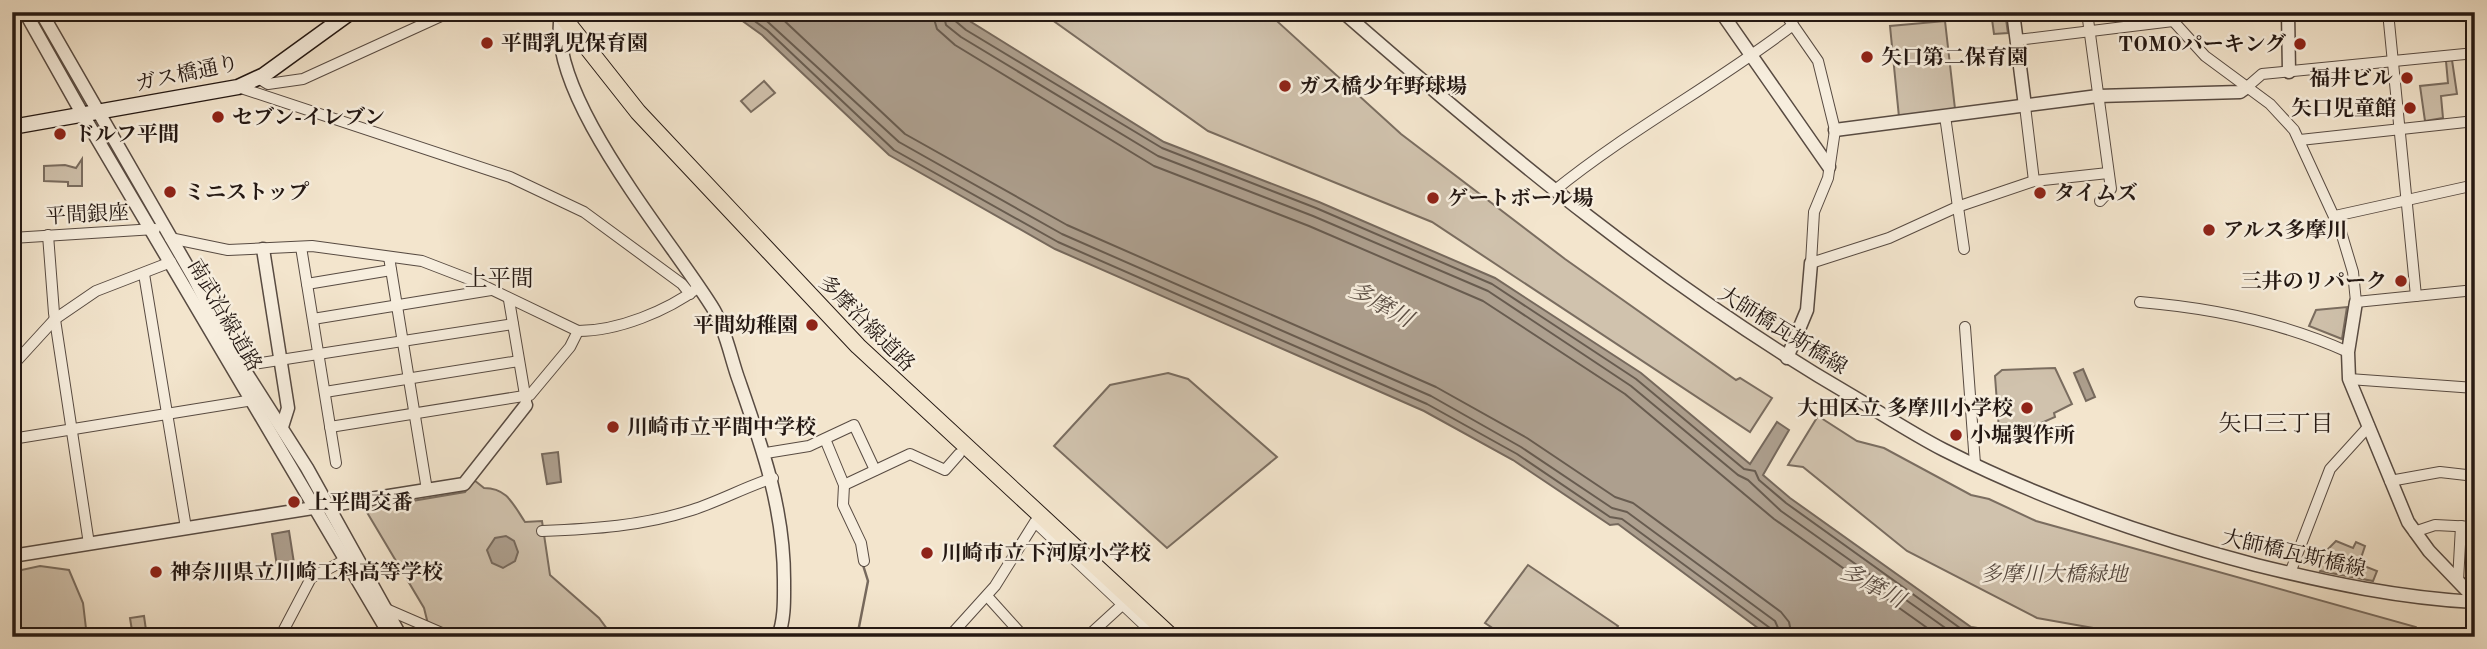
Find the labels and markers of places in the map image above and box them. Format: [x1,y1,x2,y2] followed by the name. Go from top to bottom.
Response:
[501,32,648,55] place label: 平間乳児保育園
[2118,33,2286,56] place label: TOMOパーキング
[479,35,495,51] marker: 平間乳児保育園
[2292,36,2308,52] marker: TOMOパーキング
[1881,46,2028,69] place label: 矢口第二保育園
[1859,49,1875,65] marker: 矢口第二保育園
[2309,67,2393,90] place label: 福井ビル
[2399,70,2415,86] marker: 福井ビル
[1299,74,1467,98] place label: ガス橋少年野球場
[1277,78,1293,94] marker: ガス橋少年野球場
[2291,97,2396,120] place label: 矢口児童館
[2402,100,2418,116] marker: 矢口児童館
[232,106,385,129] place label: セブン-イレブン
[210,109,226,125] marker: セブン-イレブン
[74,123,179,146] place label: ドルフ平間
[52,126,68,142] marker: ドルフ平間
[184,181,309,204] place label: ミニストップ
[2054,182,2138,205] place label: タイムズ
[162,184,178,200] marker: ミニストップ
[2032,185,2048,201] marker: タイムズ
[1447,187,1594,210] place label: ゲートボール場
[1425,190,1441,206] marker: ゲートボール場
[2223,219,2348,242] place label: アルス多摩川
[2201,222,2217,238] marker: アルス多摩川
[2241,270,2387,293] place label: 三井のリパーク
[2393,273,2409,289] marker: 三井のリパーク
[693,314,798,337] place label: 平間幼稚園
[804,317,820,333] marker: 平間幼稚園
[1797,397,2013,420] place label: 大田区立 多摩川小学校
[2019,400,2035,416] marker: 大田区立 多摩川小学校
[627,415,816,439] place label: 川崎市立平間中学校
[605,419,621,435] marker: 川崎市立平間中学校
[1970,423,2075,447] place label: 小堀製作所
[1948,427,1964,443] marker: 小堀製作所
[308,491,413,514] place label: 上平間交番
[286,494,302,510] marker: 上平間交番
[941,541,1151,565] place label: 川崎市立下河原小学校
[919,545,935,561] marker: 川崎市立下河原小学校
[170,560,443,584] place label: 神奈川県立川崎工科高等学校
[148,564,164,580] marker: 神奈川県立川崎工科高等学校

